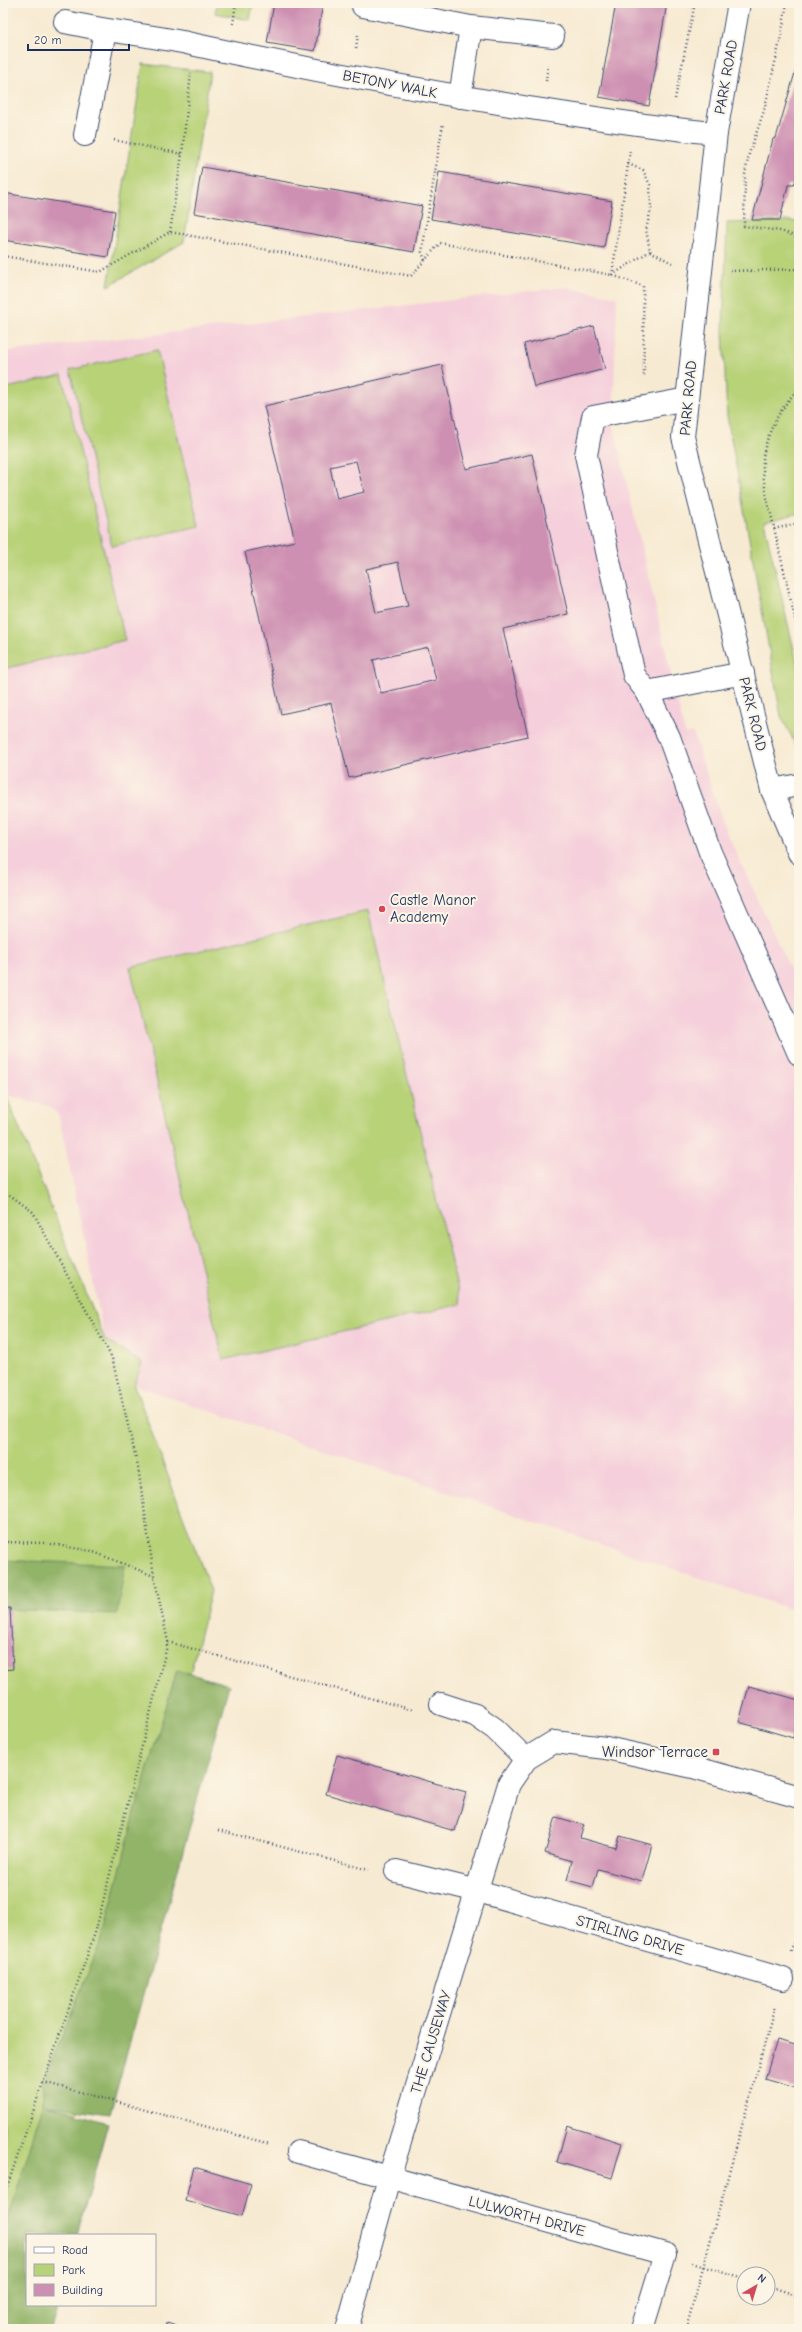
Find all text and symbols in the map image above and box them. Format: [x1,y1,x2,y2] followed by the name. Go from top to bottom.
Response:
[28,26,129,52] scale bar
[34,33,62,47] text: 20 m
[711,38,741,116] street label: PARK ROAD
[341,66,439,102] street label: BETONY WALK
[676,360,700,436] street label: PARK ROAD
[735,675,771,753] street label: PARK ROAD
[390,891,476,926] place label: Castle Manor Academy
[377,904,387,914] marker: Castle Manor Academy
[602,1743,708,1761] place label: Windsor Terrace
[711,1747,721,1757] marker: Windsor Terrace
[574,1911,686,1959] street label: STIRLING DRIVE
[407,1988,455,2096] street label: THE CAUSEWAY
[467,2192,587,2240] street label: LULWORTH DRIVE
[26,2234,156,2306] legend
[62,2243,88,2257] text: Road
[62,2263,85,2277] text: Park
[736,2266,776,2306] north arrow
[755,2271,769,2286] text: N
[62,2283,103,2297] text: Building

